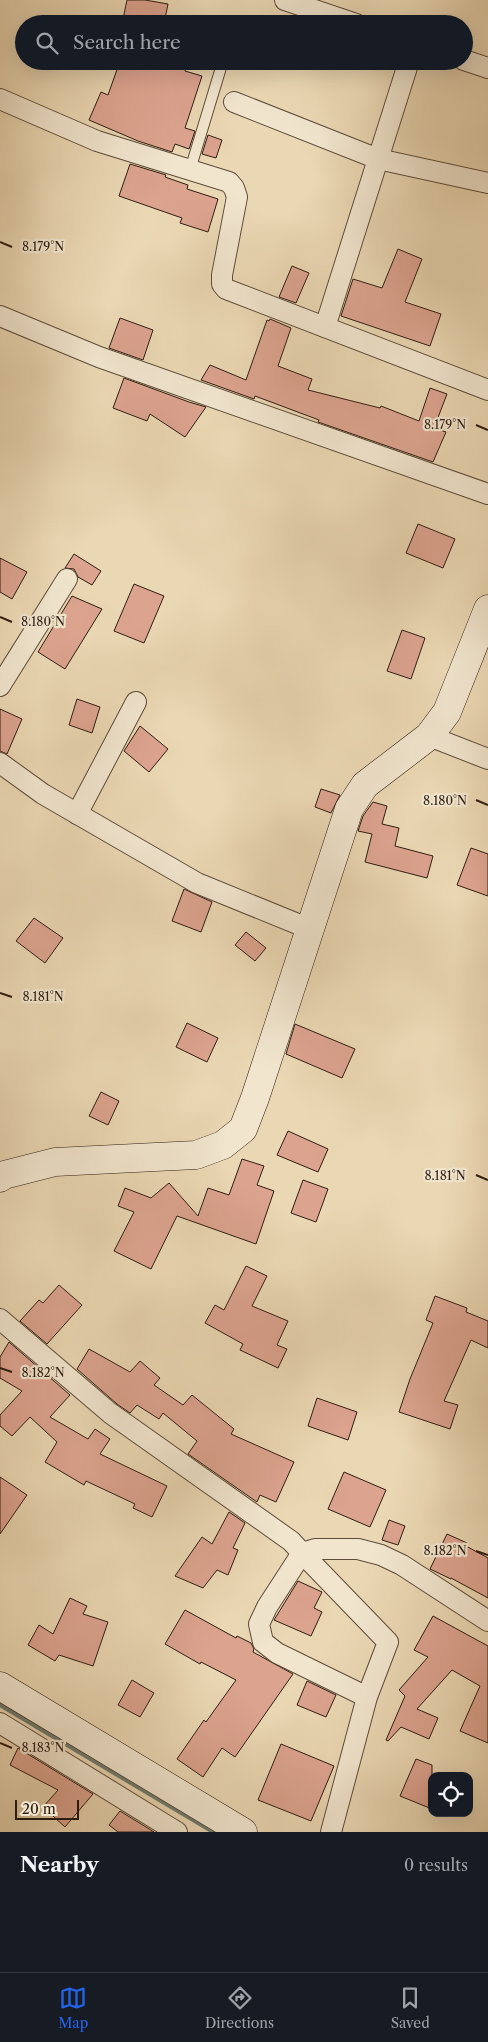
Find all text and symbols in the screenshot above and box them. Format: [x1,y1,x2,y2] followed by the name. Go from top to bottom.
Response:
[15,15,473,70] search box
[33,29,61,57] icon: search
[73,31,181,54] text: Search here
[22,239,64,254] text: 8.179°N
[424,417,466,432] text: 8.179°N
[21,614,65,629] text: 8.180°N
[423,793,467,808] text: 8.180°N
[22,989,64,1004] text: 8.181°N
[424,1168,466,1183] text: 8.181°N
[21,1365,65,1380] text: 8.182°N
[423,1543,467,1558] text: 8.182°N
[22,1740,65,1755] text: 8.183°N
[428,1772,473,1817] map controls
[428,1772,473,1817] button: locate
[15,1797,79,1820] scale bar
[22,1800,56,1818] text: 20 m
[20,1852,99,1877] text: Nearby
[404,1855,468,1875] text: 0 results
[58,1984,88,2032] tab: Map
[205,1984,274,2032] tab: Directions
[391,1984,430,2032] tab: Saved

